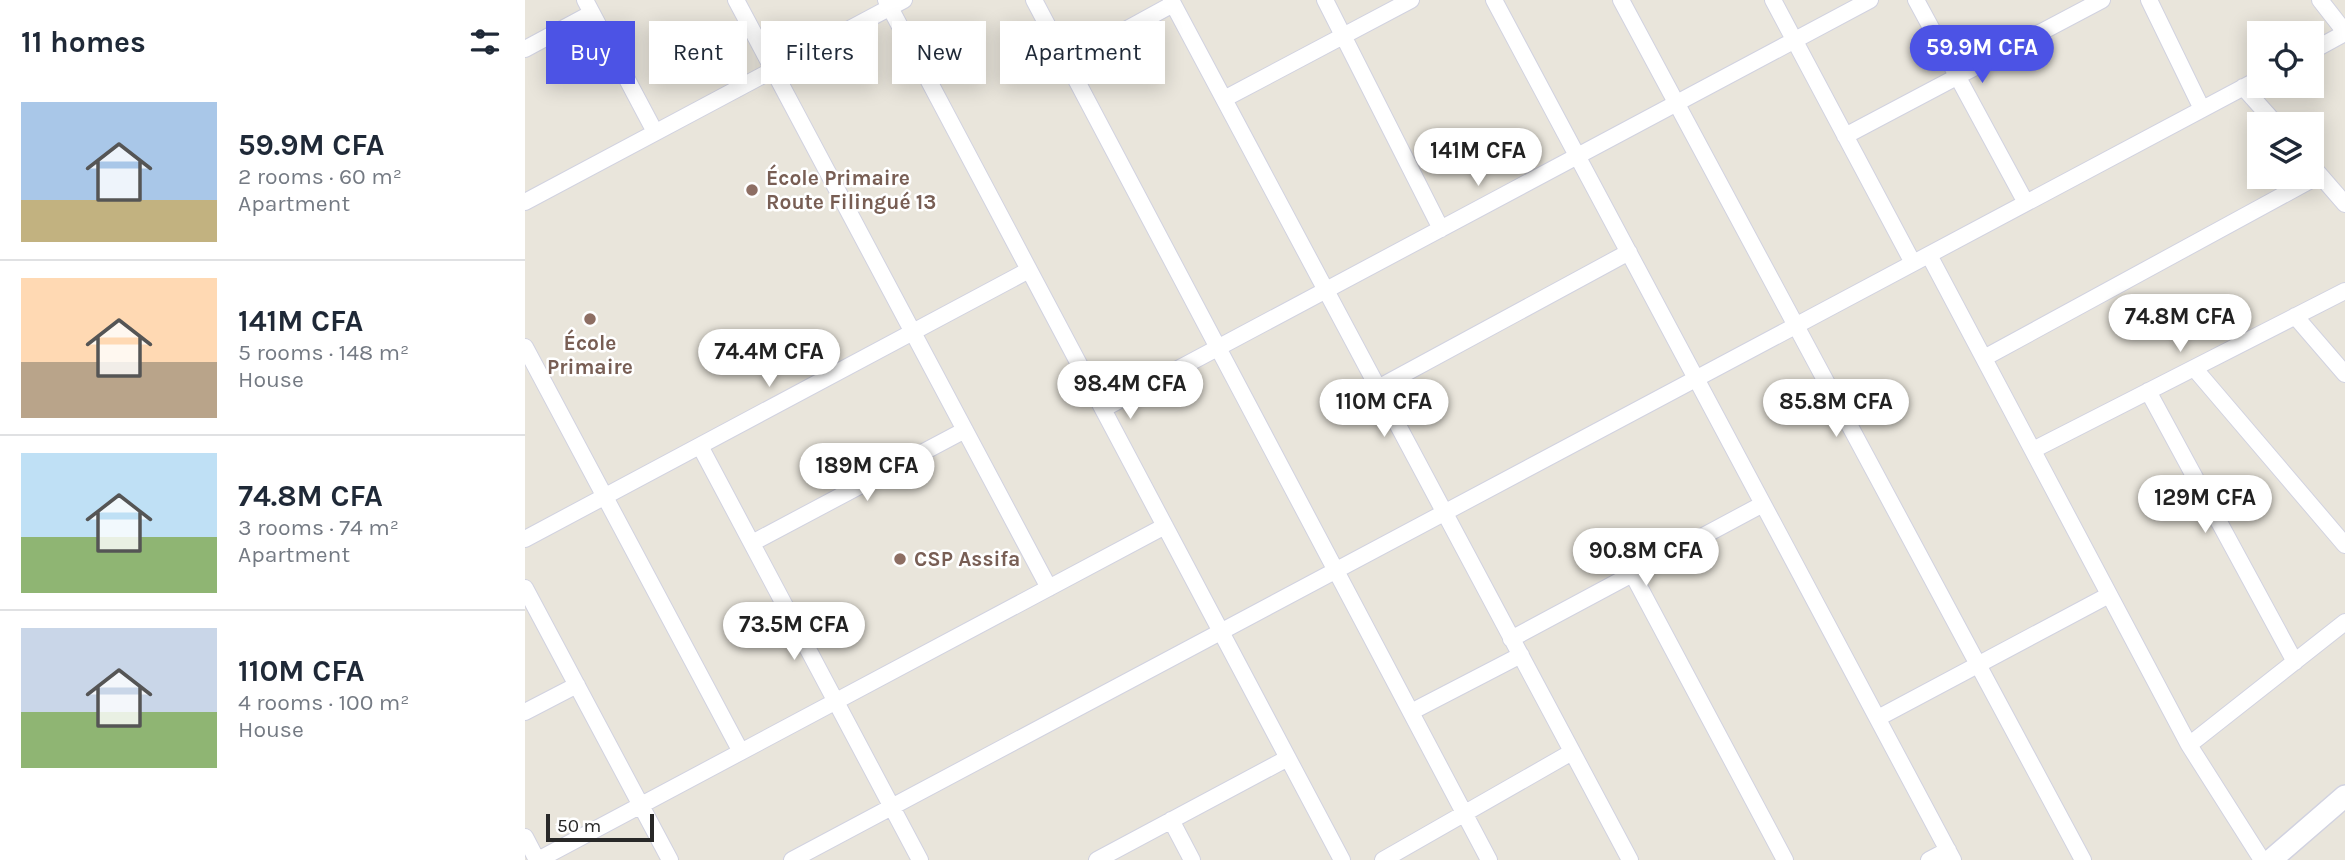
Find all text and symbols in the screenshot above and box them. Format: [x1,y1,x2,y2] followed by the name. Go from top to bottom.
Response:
[546,21,635,84] chip: Buy
[649,21,747,84] chip: Rent
[761,21,878,84] chip: Filters
[892,21,986,84] chip: New
[1000,21,1165,84] chip: Apartment
[2247,21,2324,189] map controls
[2247,21,2324,98] button: locate
[466,23,504,61] icon: filters
[21,24,146,60] text: 11 homes
[1902,25,2062,85] pin: 59.9M CFA
[1926,34,2038,61] text: 59.9M CFA
[2247,112,2324,189] button: layers
[238,127,385,163] text: 59.9M CFA
[1406,128,1550,188] pin: 141M CFA
[77,130,161,214] icon: home
[1430,137,1526,164] text: 141M CFA
[238,163,402,190] text: 2 rooms · 60 m²
[766,164,936,214] place label: École Primaire Route Filingué 13
[744,182,760,198] marker: École Primaire Route Filingué 13
[238,190,350,217] text: Apartment
[2100,294,2260,354] pin: 74.8M CFA
[238,303,363,339] text: 141M CFA
[2125,303,2235,330] text: 74.8M CFA
[77,306,161,390] icon: home
[582,311,598,327] marker: École Primaire
[547,329,633,379] place label: École Primaire
[689,330,849,389] pin: 74.4M CFA
[714,338,824,365] text: 74.4M CFA
[238,339,409,366] text: 5 rooms · 148 m²
[1050,362,1210,421] pin: 98.4M CFA
[238,366,304,393] text: House
[1073,370,1187,397] text: 98.4M CFA
[1312,380,1456,439] pin: 110M CFA
[1756,380,1916,439] pin: 85.8M CFA
[1336,388,1432,415] text: 110M CFA
[1779,388,1893,415] text: 85.8M CFA
[795,444,939,503] pin: 189M CFA
[815,452,919,479] text: 189M CFA
[2133,476,2277,535] pin: 129M CFA
[238,478,383,514] text: 74.8M CFA
[77,481,161,565] icon: home
[2154,484,2256,511] text: 129M CFA
[238,514,399,541] text: 3 rooms · 74 m²
[1566,528,1726,588] pin: 90.8M CFA
[1589,537,1703,564] text: 90.8M CFA
[238,541,350,568] text: Apartment
[914,547,1020,571] place label: CSP Assifa
[892,551,908,567] marker: CSP Assifa
[714,602,874,662] pin: 73.5M CFA
[739,611,849,638] text: 73.5M CFA
[238,653,364,689] text: 110M CFA
[77,656,161,740] icon: home
[238,689,410,716] text: 4 rooms · 100 m²
[238,716,304,743] text: House
[546,811,655,843] scale bar
[557,815,601,837] text: 50 m

